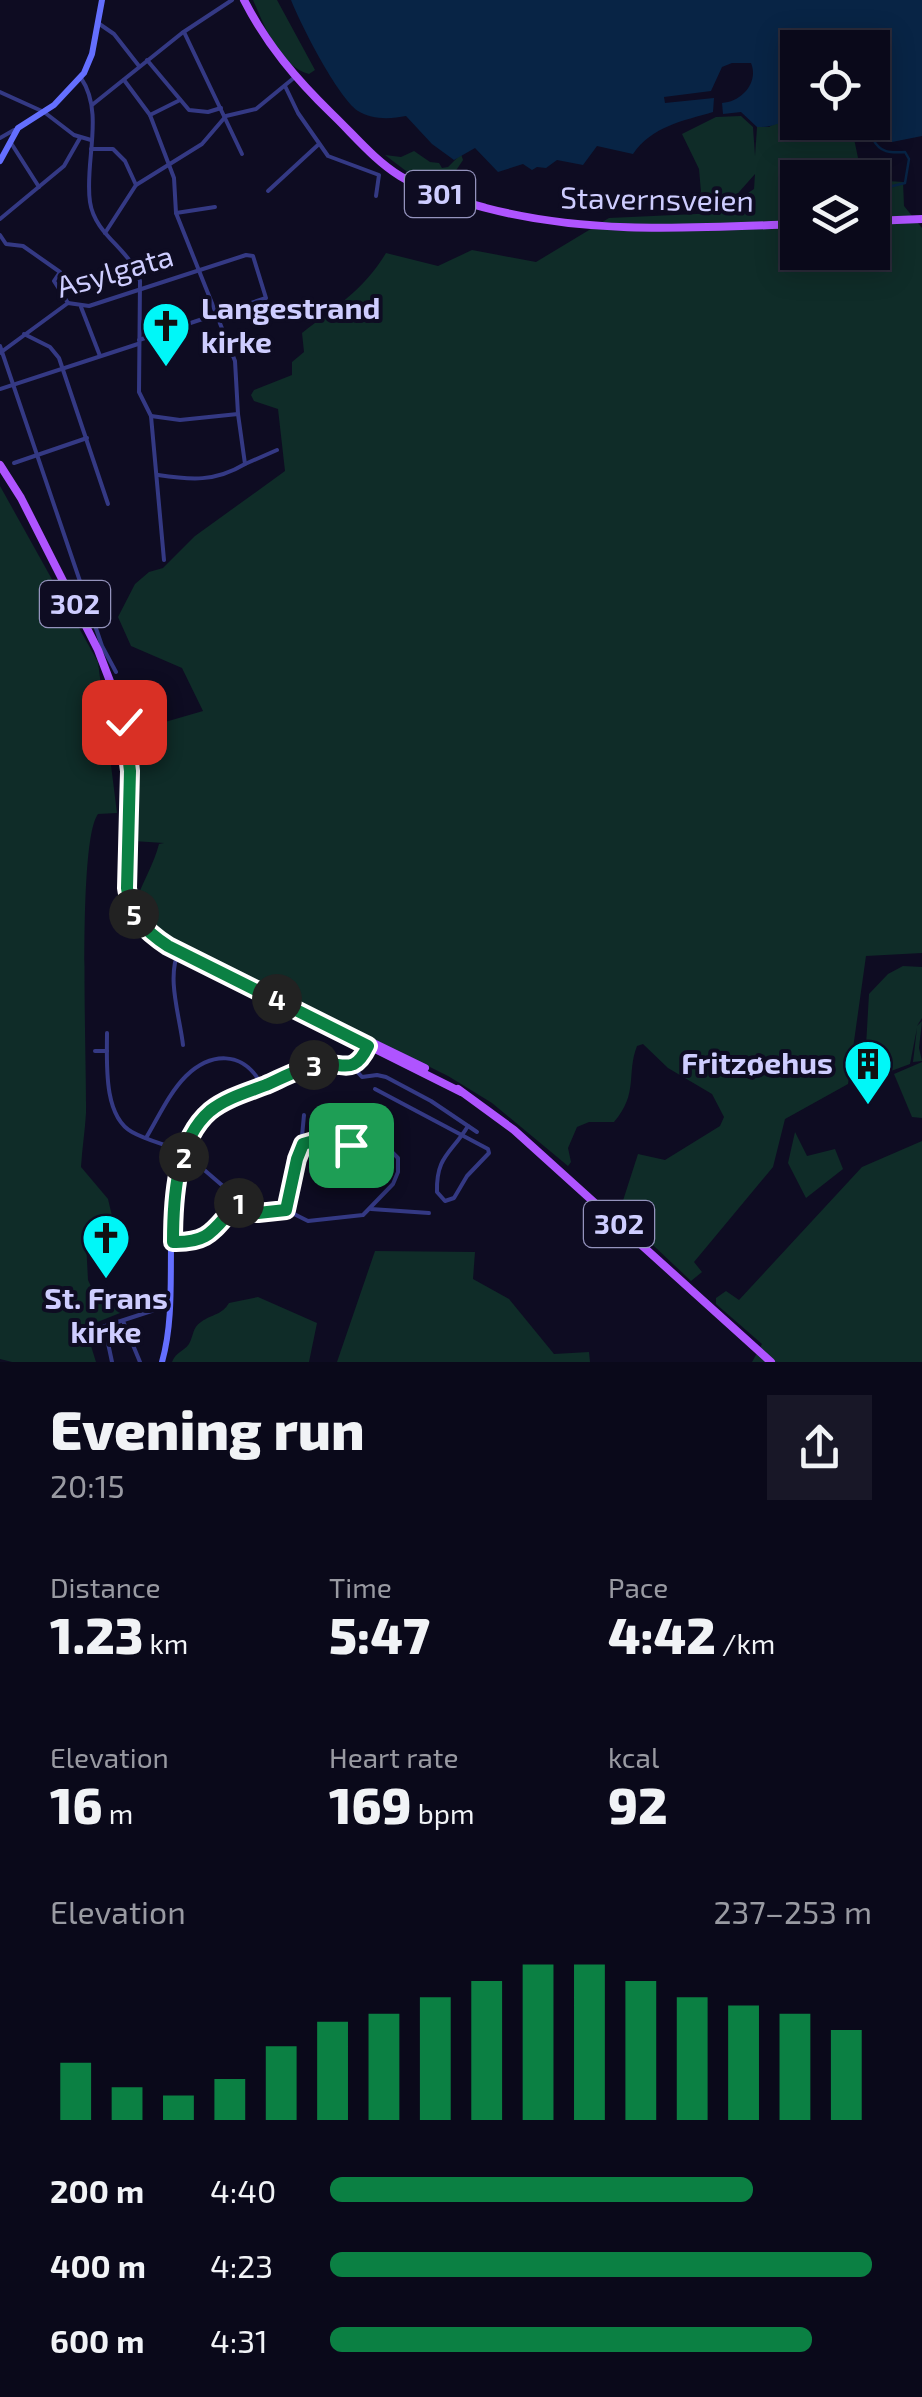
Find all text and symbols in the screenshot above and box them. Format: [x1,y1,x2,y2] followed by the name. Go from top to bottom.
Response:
[780,30,890,270] map controls
[780,30,890,140] button: locate
[780,160,890,270] button: layers
[405,171,475,217] road number: 301
[560,178,754,218] street label: Stavernsveien
[52,236,177,304] street label: Asylgata
[201,289,380,359] place label: Langestrand kirke
[140,300,192,368] church icon: Langestrand kirke
[40,581,110,627] road number: 302
[82,680,167,765] pin
[97,695,152,750] icon: check
[109,889,159,939] pin: 5
[126,897,142,931] text: 5
[252,974,302,1024] pin: 4
[268,982,286,1016] text: 4
[842,1038,894,1106] building icon: Fritzøehus
[289,1040,339,1090] pin: 3
[681,1044,833,1080] place label: Fritzøehus
[306,1048,322,1082] text: 3
[309,1103,394,1188] pin
[324,1118,379,1173] icon: arrive
[159,1132,209,1182] pin: 2
[176,1140,192,1174] text: 2
[214,1178,264,1228] pin: 1
[233,1186,245,1220] text: 1
[584,1201,654,1247] road number: 302
[80,1212,132,1280] church icon: St. Frans kirke
[44,1279,168,1349] place label: St. Frans kirke
[50,1395,365,1461] text: Evening run
[767,1395,872,1500] button: share
[50,1466,125,1504] text: 20:15
[50,1570,161,1604] text: Distance
[329,1570,392,1604] text: Time
[608,1570,668,1604] text: Pace
[50,1604,143,1664] text: 1.23
[329,1604,430,1664] text: 5:47
[608,1604,716,1664] text: 4:42
[143,1626,188,1660] text: km
[716,1626,775,1660] text: /km
[50,1740,169,1774] text: Elevation
[329,1740,459,1774] text: Heart rate
[608,1740,659,1774] text: kcal
[50,1774,103,1834] text: 16
[329,1774,412,1834] text: 169
[608,1774,668,1834] text: 92
[103,1796,133,1830] text: m
[412,1796,475,1830] text: bpm
[50,1892,186,1930] text: Elevation
[713,1892,872,1930] text: 237–253 m
[50,2171,144,2209] text: 200 m
[210,2171,276,2209] text: 4:40
[50,2246,146,2284] text: 400 m
[210,2246,273,2284] text: 4:23
[50,2321,144,2359] text: 600 m
[210,2321,268,2359] text: 4:31

